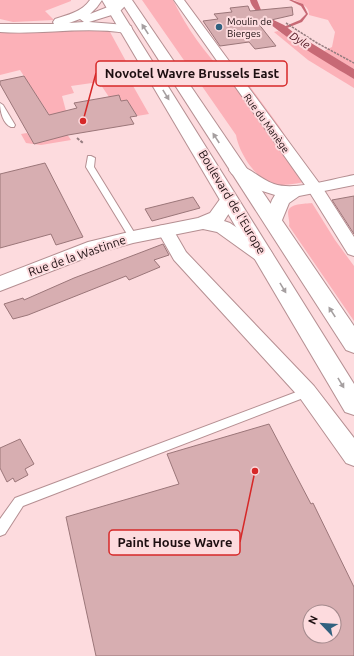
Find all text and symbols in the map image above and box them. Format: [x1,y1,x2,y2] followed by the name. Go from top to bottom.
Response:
[227,16,272,39] place label: Moulin de Bierges
[214,22,224,32] marker: Moulin de Bierges
[141,24,149,34] one-way arrow
[288,29,313,51] water label: Dyle
[96,61,287,86] callout: Novotel Wavre Brussels East
[105,66,280,80] text: Novotel Wavre Brussels East
[162,90,170,100] one-way arrow
[242,92,292,155] street label: Rue du Manège
[213,132,220,143] one-way arrow
[196,148,269,256] street label: Boulevard de l'Europe
[26,233,127,278] street label: Rue de la Wastinne
[279,283,287,293] one-way arrow
[329,306,336,318] one-way arrow
[337,377,344,389] one-way arrow
[109,530,240,555] callout: Paint House Wavre
[117,535,233,549] text: Paint House Wavre
[302,604,342,644] north arrow
[306,614,320,626] text: N

